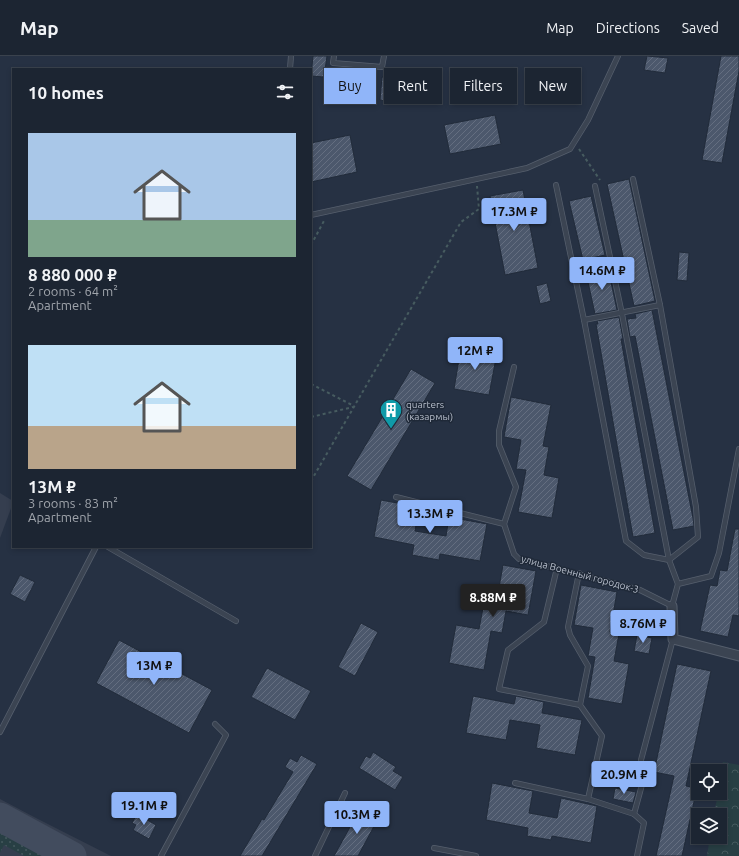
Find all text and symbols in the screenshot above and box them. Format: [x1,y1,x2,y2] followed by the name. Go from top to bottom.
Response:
[20,17,59,39] text: Map
[546,20,574,36] text: Map
[596,20,660,36] text: Directions
[682,20,719,36] text: Saved
[324,68,376,104] chip: Buy
[384,68,442,104] chip: Rent
[450,68,517,104] chip: Filters
[525,68,581,104] chip: New
[274,81,296,103] icon: filters
[28,83,104,102] text: 10 homes
[126,159,198,231] icon: home
[477,198,551,232] pin: 17.3M ₽
[490,204,538,218] text: 17.3M ₽
[565,257,639,291] pin: 14.6M ₽
[578,263,626,277] text: 14.6M ₽
[28,265,117,284] text: 8 880 000 ₽
[28,284,118,298] text: 2 rooms · 64 m²
[28,298,92,312] text: Apartment
[447,337,503,371] pin: 12M ₽
[457,343,493,357] text: 12M ₽
[126,371,198,443] icon: home
[378,397,404,430] building icon: quarters (казармы)
[406,399,453,422] place label: quarters (казармы)
[28,477,76,496] text: 13M ₽
[28,496,118,510] text: 3 rooms · 83 m²
[393,500,467,534] pin: 13.3M ₽
[406,506,454,520] text: 13.3M ₽
[28,510,92,524] text: Apartment
[520,553,640,595] street label: улица Военный городок-3
[456,584,530,618] pin: 8.88M ₽
[469,590,517,604] text: 8.88M ₽
[606,610,680,644] pin: 8.76M ₽
[619,616,667,630] text: 8.76M ₽
[126,652,182,686] pin: 13M ₽
[136,658,172,672] text: 13M ₽
[587,761,661,795] pin: 20.9M ₽
[691,764,727,844] map controls
[691,764,727,800] button: locate
[600,767,648,781] text: 20.9M ₽
[107,792,181,826] pin: 19.1M ₽
[120,798,168,812] text: 19.1M ₽
[320,801,394,835] pin: 10.3M ₽
[333,807,381,821] text: 10.3M ₽
[691,808,727,844] button: layers

